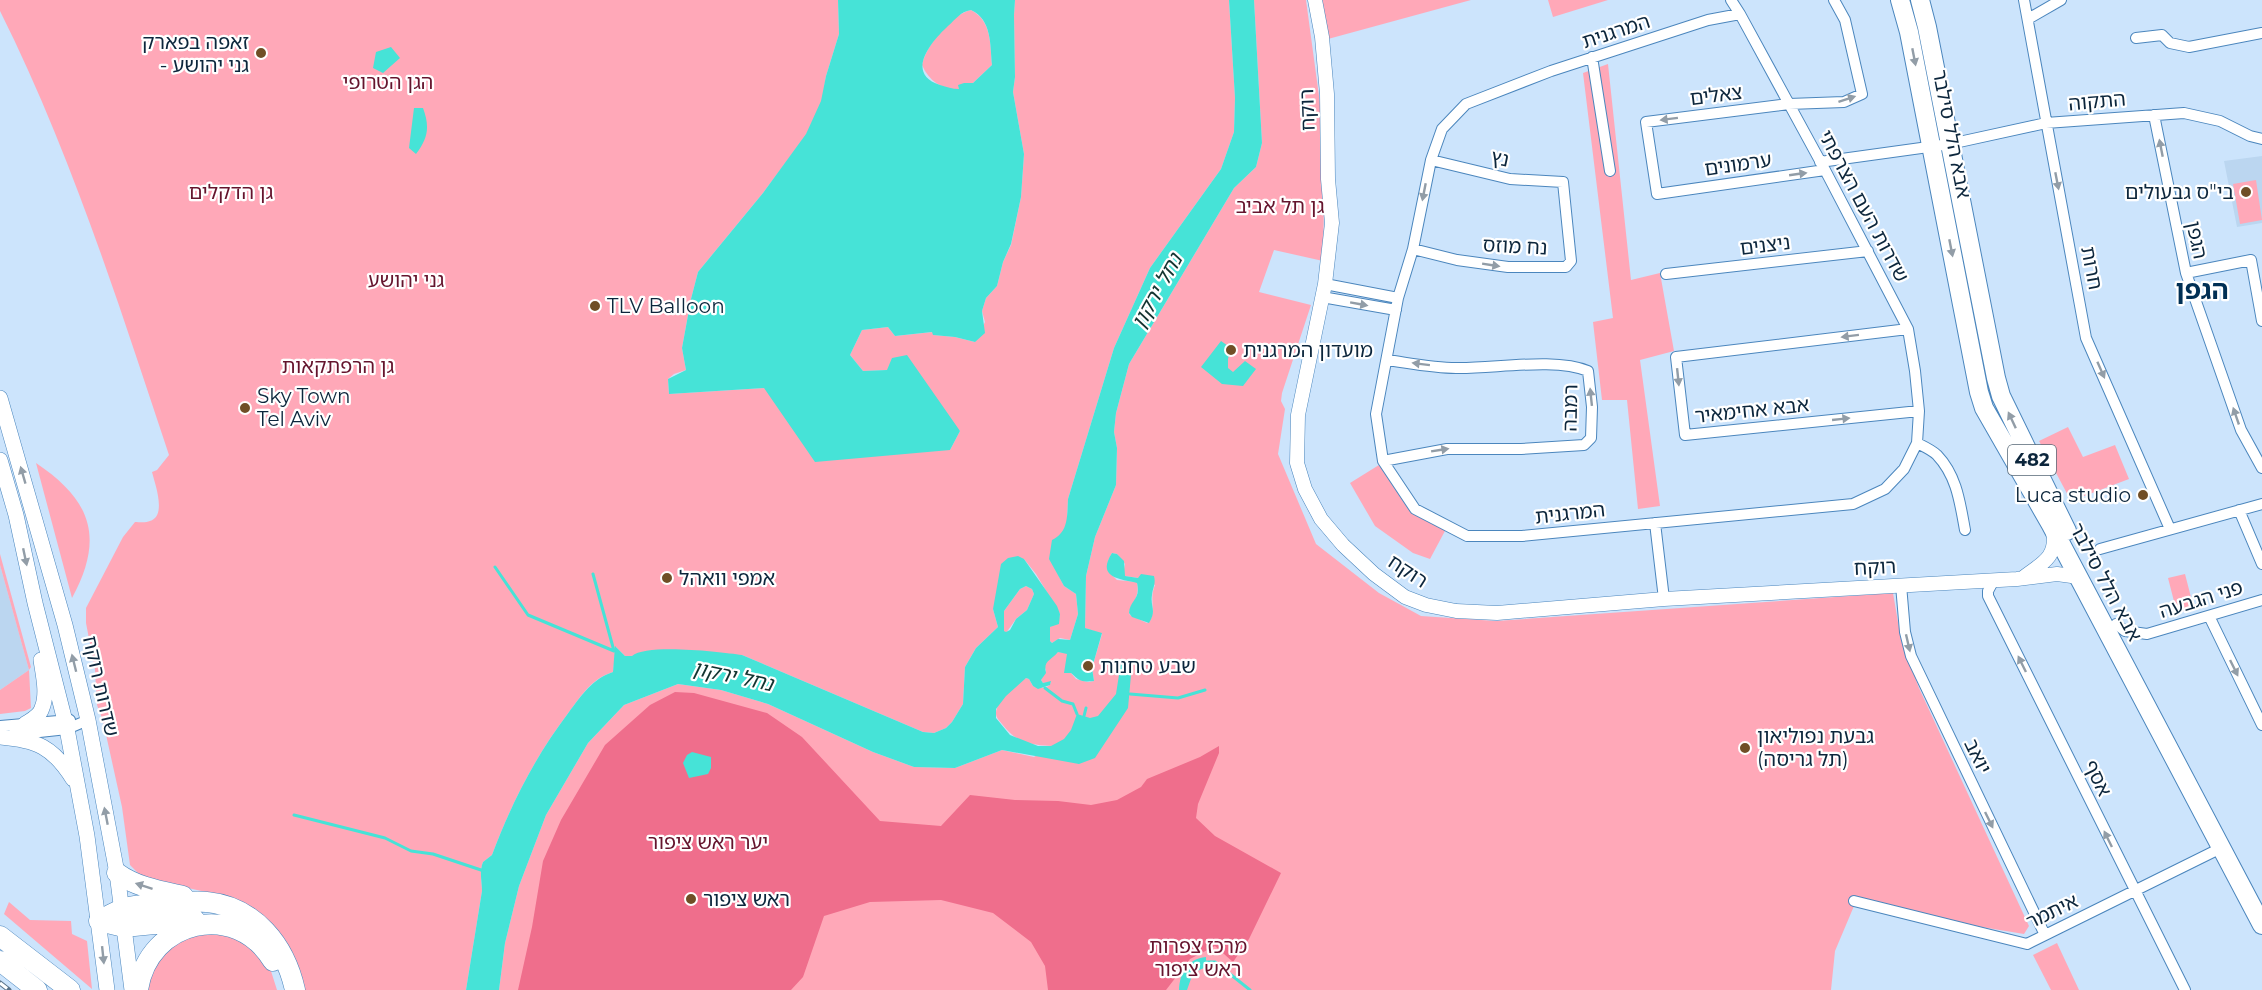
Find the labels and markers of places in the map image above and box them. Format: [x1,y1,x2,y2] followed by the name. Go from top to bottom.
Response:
[142,30,250,77] place label: זאפה בפארק - גני יהושע
[254,46,268,60] marker: זאפה בפארק - גני יהושע
[2125,180,2234,204] place label: בי"ס גבעולים
[2239,185,2253,199] marker: בי"ס גבעולים
[607,294,725,318] place label: TLV Balloon
[588,299,602,313] marker: TLV Balloon
[1243,338,1373,362] place label: מועדון המרגנית
[1224,343,1238,357] marker: מועדון המרגנית
[257,384,351,431] place label: Sky Town Tel Aviv
[238,401,252,415] marker: Sky Town Tel Aviv
[2015,483,2131,507] place label: Luca studio
[2136,488,2150,502] marker: Luca studio
[679,566,775,590] place label: אמפי וואהל
[660,571,674,585] marker: אמפי וואהל
[1100,654,1196,678] place label: שבע טחנות
[1081,659,1095,673] marker: שבע טחנות
[1757,724,1875,771] place label: גבעת נפוליאון (תל גריסה)
[1738,741,1752,755] marker: גבעת נפוליאון (תל גריסה)
[703,887,790,911] place label: ראש ציפור
[684,892,698,906] marker: ראש ציפור

